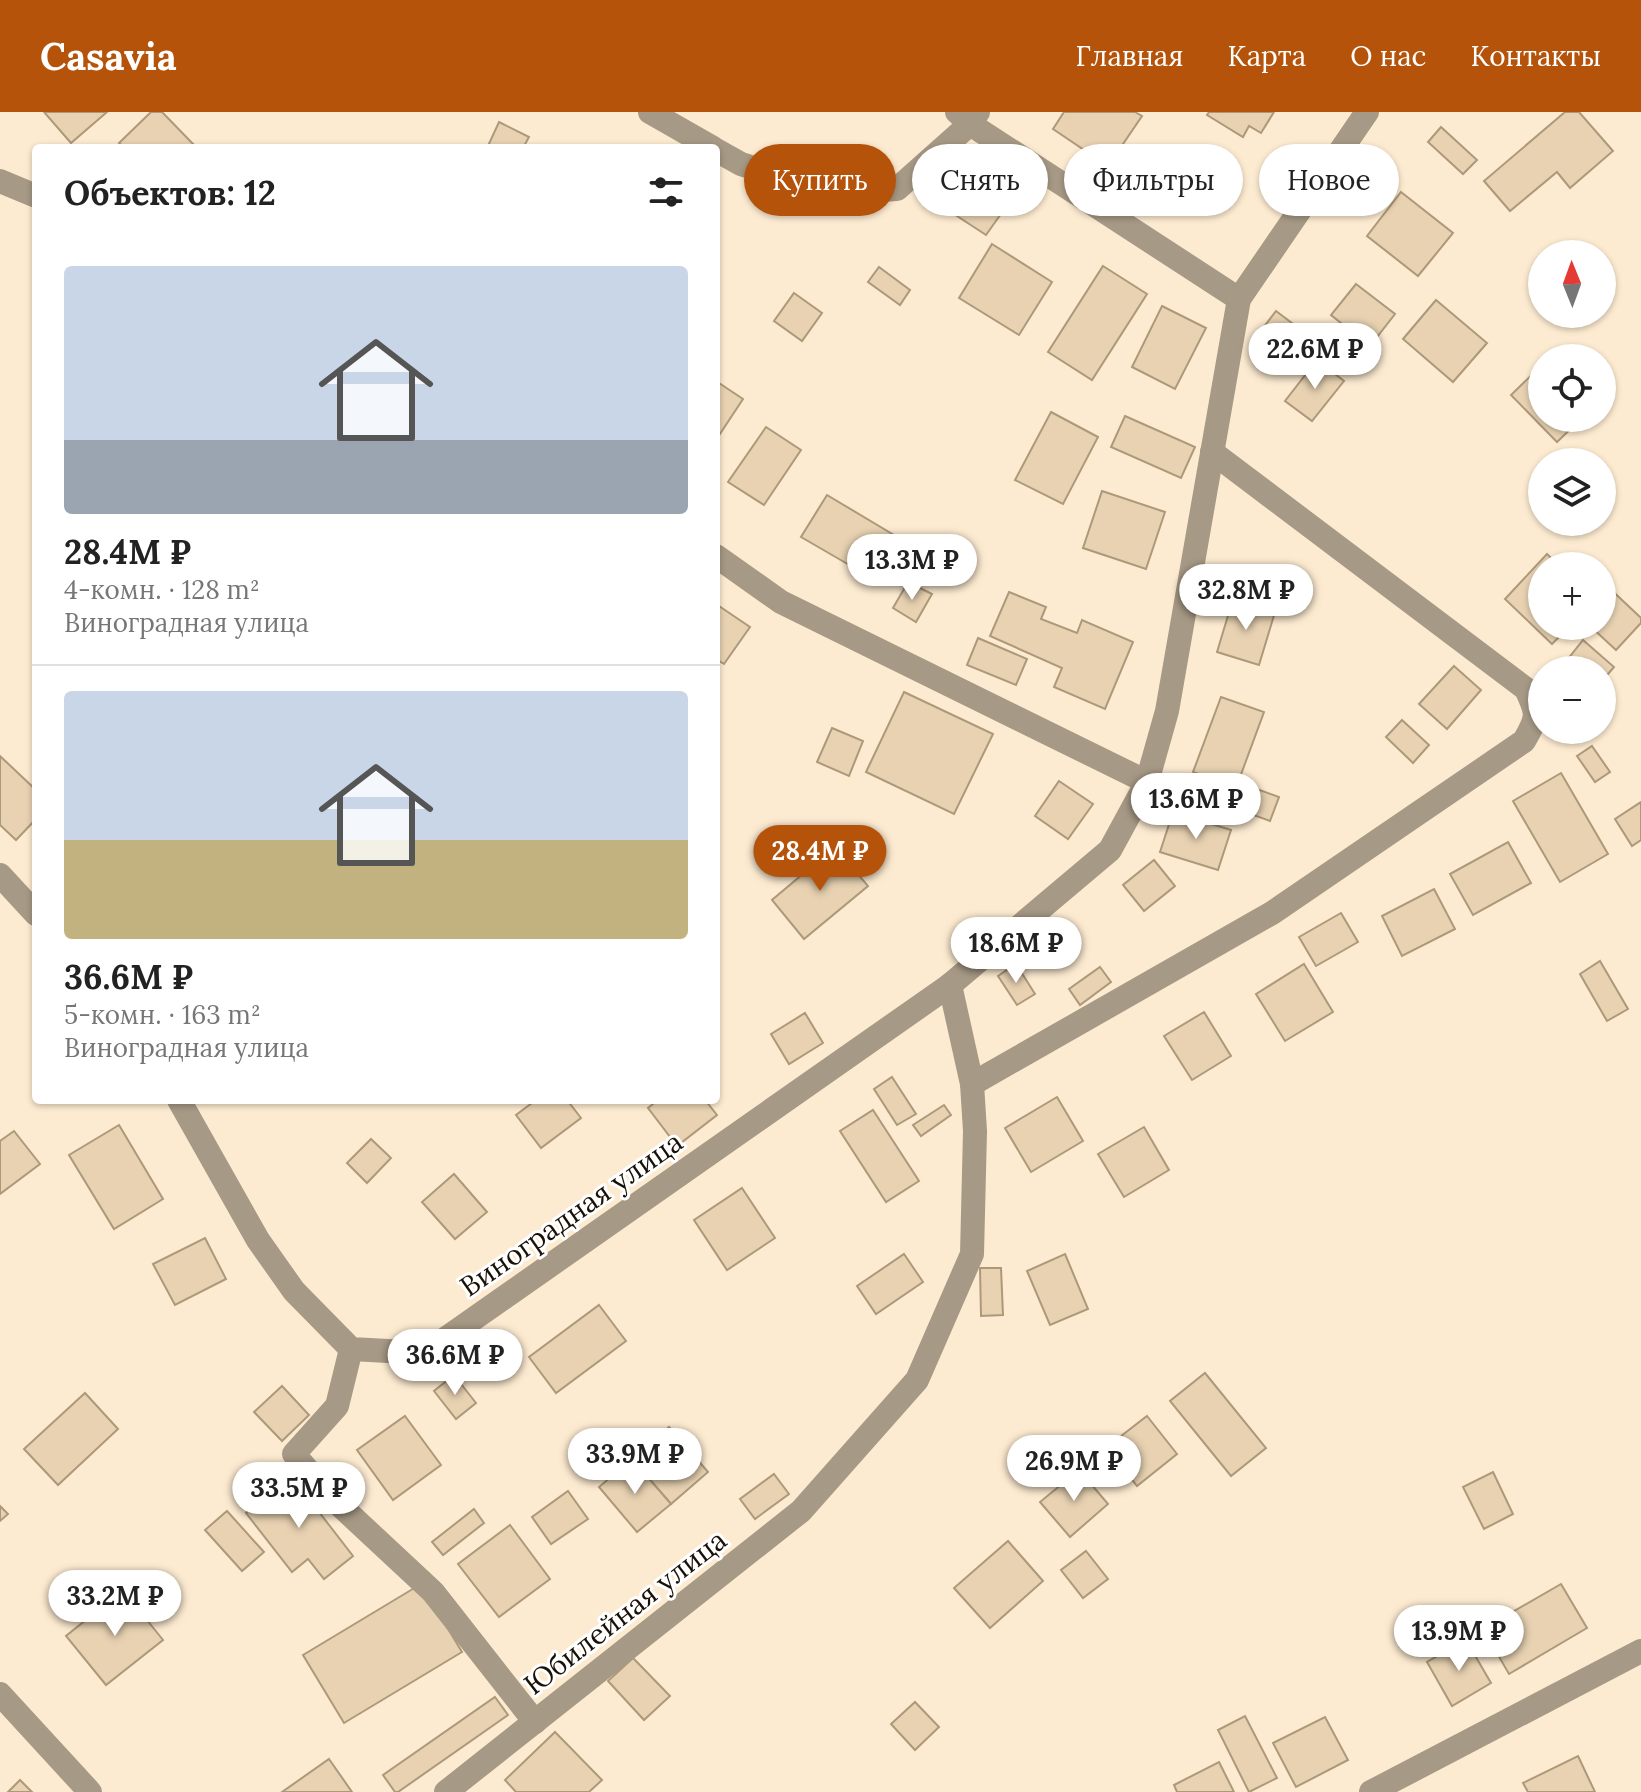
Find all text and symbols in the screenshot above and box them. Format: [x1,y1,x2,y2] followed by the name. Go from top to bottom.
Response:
[40,32,177,80] text: Casavia
[1075,38,1184,74] text: Главная
[1228,38,1306,74] text: Карта
[1350,38,1427,74] text: О нас
[1471,38,1601,74] text: Контакты
[744,144,896,216] chip: Купить
[912,144,1048,216] chip: Снять
[1064,144,1243,216] chip: Фильтры
[1259,144,1399,216] chip: Новое
[644,170,688,214] icon: filters
[64,171,276,214] text: Объектов: 12
[1528,240,1616,328] north arrow
[1528,240,1616,744] map controls
[304,318,448,462] icon: home
[1241,323,1389,391] pin: 22.6M ₽
[1267,332,1363,365] text: 22.6M ₽
[1528,344,1616,432] button: locate
[1528,448,1616,536] button: layers
[64,530,191,573] text: 28.4M ₽
[838,534,986,602] pin: 13.3M ₽
[865,543,959,576] text: 13.3M ₽
[1528,552,1616,640] button: +
[1172,564,1320,632] pin: 32.8M ₽
[64,573,260,606] text: 4-комн. · 128 m²
[1197,573,1295,606] text: 32.8M ₽
[64,606,309,639] text: Виноградная улица
[1528,656,1616,744] button: −
[304,743,448,887] icon: home
[1122,773,1270,841] pin: 13.6M ₽
[1149,782,1243,815] text: 13.6M ₽
[746,825,894,893] pin: 28.4M ₽
[771,834,869,867] text: 28.4M ₽
[942,917,1090,985] pin: 18.6M ₽
[969,926,1063,959] text: 18.6M ₽
[64,955,193,998] text: 36.6M ₽
[64,998,261,1031] text: 5-комн. · 163 m²
[64,1031,309,1064] text: Виноградная улица
[453,1124,689,1304] street label: Виноградная улица
[381,1329,529,1397] pin: 36.6M ₽
[406,1338,504,1371] text: 36.6M ₽
[561,1428,709,1496] pin: 33.9M ₽
[1000,1435,1148,1503] pin: 26.9M ₽
[586,1437,684,1470] text: 33.9M ₽
[1025,1444,1123,1477] text: 26.9M ₽
[225,1462,373,1530] pin: 33.5M ₽
[250,1471,348,1504] text: 33.5M ₽
[517,1522,733,1702] street label: Юбилейная улица
[41,1570,189,1638] pin: 33.2M ₽
[66,1579,164,1612] text: 33.2M ₽
[1385,1605,1533,1673] pin: 13.9M ₽
[1412,1614,1506,1647] text: 13.9M ₽

